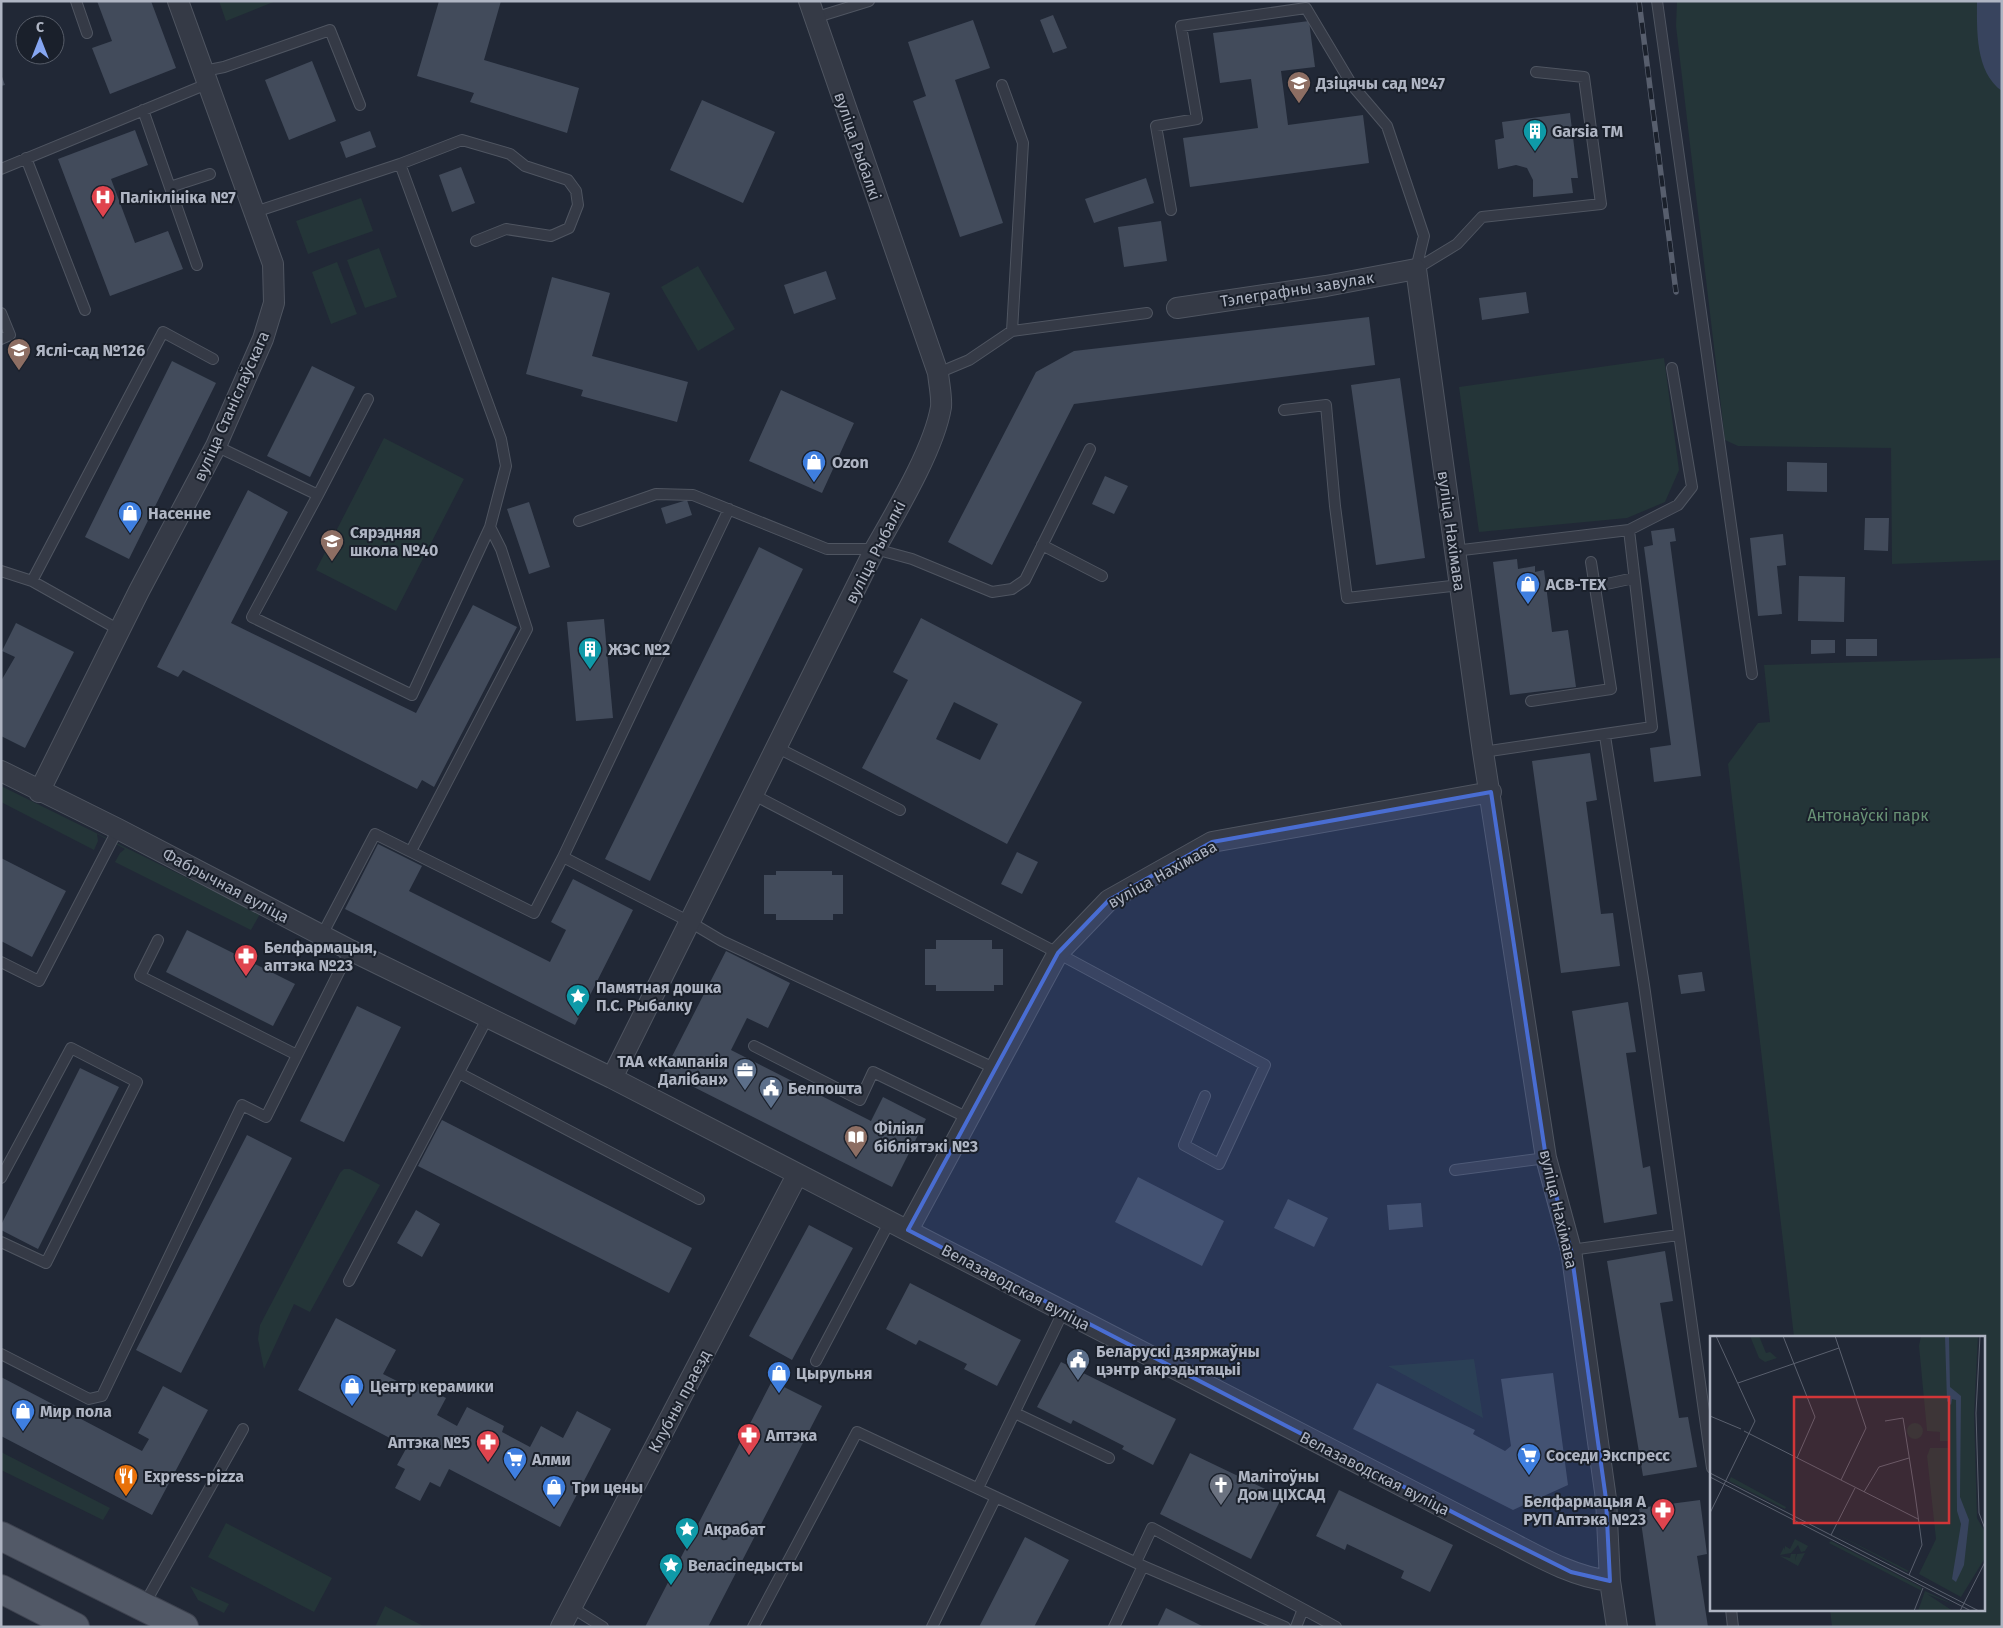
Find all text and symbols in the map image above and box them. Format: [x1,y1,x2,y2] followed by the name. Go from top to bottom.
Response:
[15,15,65,65] north arrow
[36,19,44,36] text: С
[1286,70,1312,104] school or university icon: Дзіцячы сад №47
[1315,74,1445,93] place label: Дзіцячы сад №47
[830,90,885,203] street label: вуліца Рыбалкі
[1522,118,1548,152] building icon: Garsia TM
[1552,122,1623,141] place label: Garsia TM
[90,184,116,218] hospital icon: Паліклініка №7
[120,188,236,207] place label: Паліклініка №7
[1219,268,1376,311] street label: Тэлеграфны завулак
[190,328,273,484] street label: вуліца Станіслаўскага
[6,337,32,371] school or university icon: Яслі-сад №126
[36,341,145,360] place label: Яслі-сад №126
[801,449,827,483] shop icon: Ozon
[832,453,869,472] place label: Ozon
[1434,470,1469,593] street label: вуліца Нахімава
[841,498,910,607] street label: вуліца Рыбалкі
[117,500,143,534] shop icon: Насенне
[148,504,211,523] place label: Насенне
[350,523,438,560] place label: Сярэдняя школа №40
[319,528,345,562] school or university icon: Сярэдняя школа №40
[1515,571,1541,605] shop icon: ACB-TEX
[1545,575,1607,594] place label: ACB-TEX
[577,636,603,670] building icon: ЖЭС №2
[607,640,670,659] place label: ЖЭС №2
[1807,806,1929,825] park label: Антонаўскі парк
[1105,837,1220,912] street label: вуліца Нахімава
[159,844,292,927] street label: Фабрычная вуліца
[264,938,377,975] place label: Белфармацыя, аптэка №23
[233,943,259,977] pharmacy icon: Белфармацыя, аптэка №23
[596,978,722,1015] place label: Памятная дошка П.С. Рыбалку
[565,983,591,1017] place icon: Памятная дошка П.С. Рыбалку
[617,1052,728,1089] place label: ТАА «Кампанія Далібан»
[732,1057,758,1091] office icon: ТАА «Кампанія Далібан»
[758,1075,784,1109] public building icon: Белпошта
[788,1079,862,1098] place label: Белпошта
[874,1119,978,1156] place label: Філіял бібліятэкі №3
[843,1124,869,1158] library icon: Філіял бібліятэкі №3
[1536,1148,1581,1270] street label: вуліца Нахімава
[938,1240,1093,1335] street label: Велазаводская вуліца
[1710,1336,1986,1610] inset map
[1096,1342,1260,1379] place label: Беларускі дзяржаўны цэнтр акрэдытацыі
[644,1346,715,1456] street label: Клубны праезд
[1065,1347,1091,1381] public building icon: Беларускі дзяржаўны цэнтр акрэдытацыі
[766,1360,792,1394] shop icon: Цырульня
[796,1364,872,1383] place label: Цырульня
[339,1373,365,1407] shop icon: Центр керамики
[370,1377,494,1396] place label: Центр керамики
[10,1398,36,1432] shop icon: Мир пола
[40,1402,112,1421] place label: Мир пола
[736,1422,762,1456] pharmacy icon: Аптэка
[765,1426,818,1445] place label: Аптэка
[1297,1427,1453,1519] street label: Велазаводская вуліца
[475,1429,501,1463] pharmacy icon: Аптэка №5
[387,1433,470,1452] place label: Аптэка №5
[1516,1442,1542,1476] supermarket icon: Соседи Экспресс
[502,1446,528,1480] supermarket icon: Алми
[1546,1446,1670,1465] place label: Соседи Экспресс
[531,1450,571,1469] place label: Алми
[113,1463,139,1497] restaurant icon: Express-pizza
[144,1467,244,1486] place label: Express-pizza
[1237,1467,1325,1504] place label: Малітоўны Дом ЦІХСАД
[1208,1472,1234,1506] church icon: Малітоўны Дом ЦІХСАД
[541,1474,567,1508] shop icon: Три цены
[572,1478,643,1497] place label: Три цены
[1523,1492,1647,1529] place label: Белфармацыя А РУП Аптэка №23
[1650,1497,1676,1531] pharmacy icon: Белфармацыя А РУП Аптэка №23
[674,1516,700,1550] place icon: Акрабат
[703,1520,766,1539] place label: Акрабат
[658,1552,684,1586] place icon: Веласіпедысты
[688,1556,803,1575] place label: Веласіпедысты

